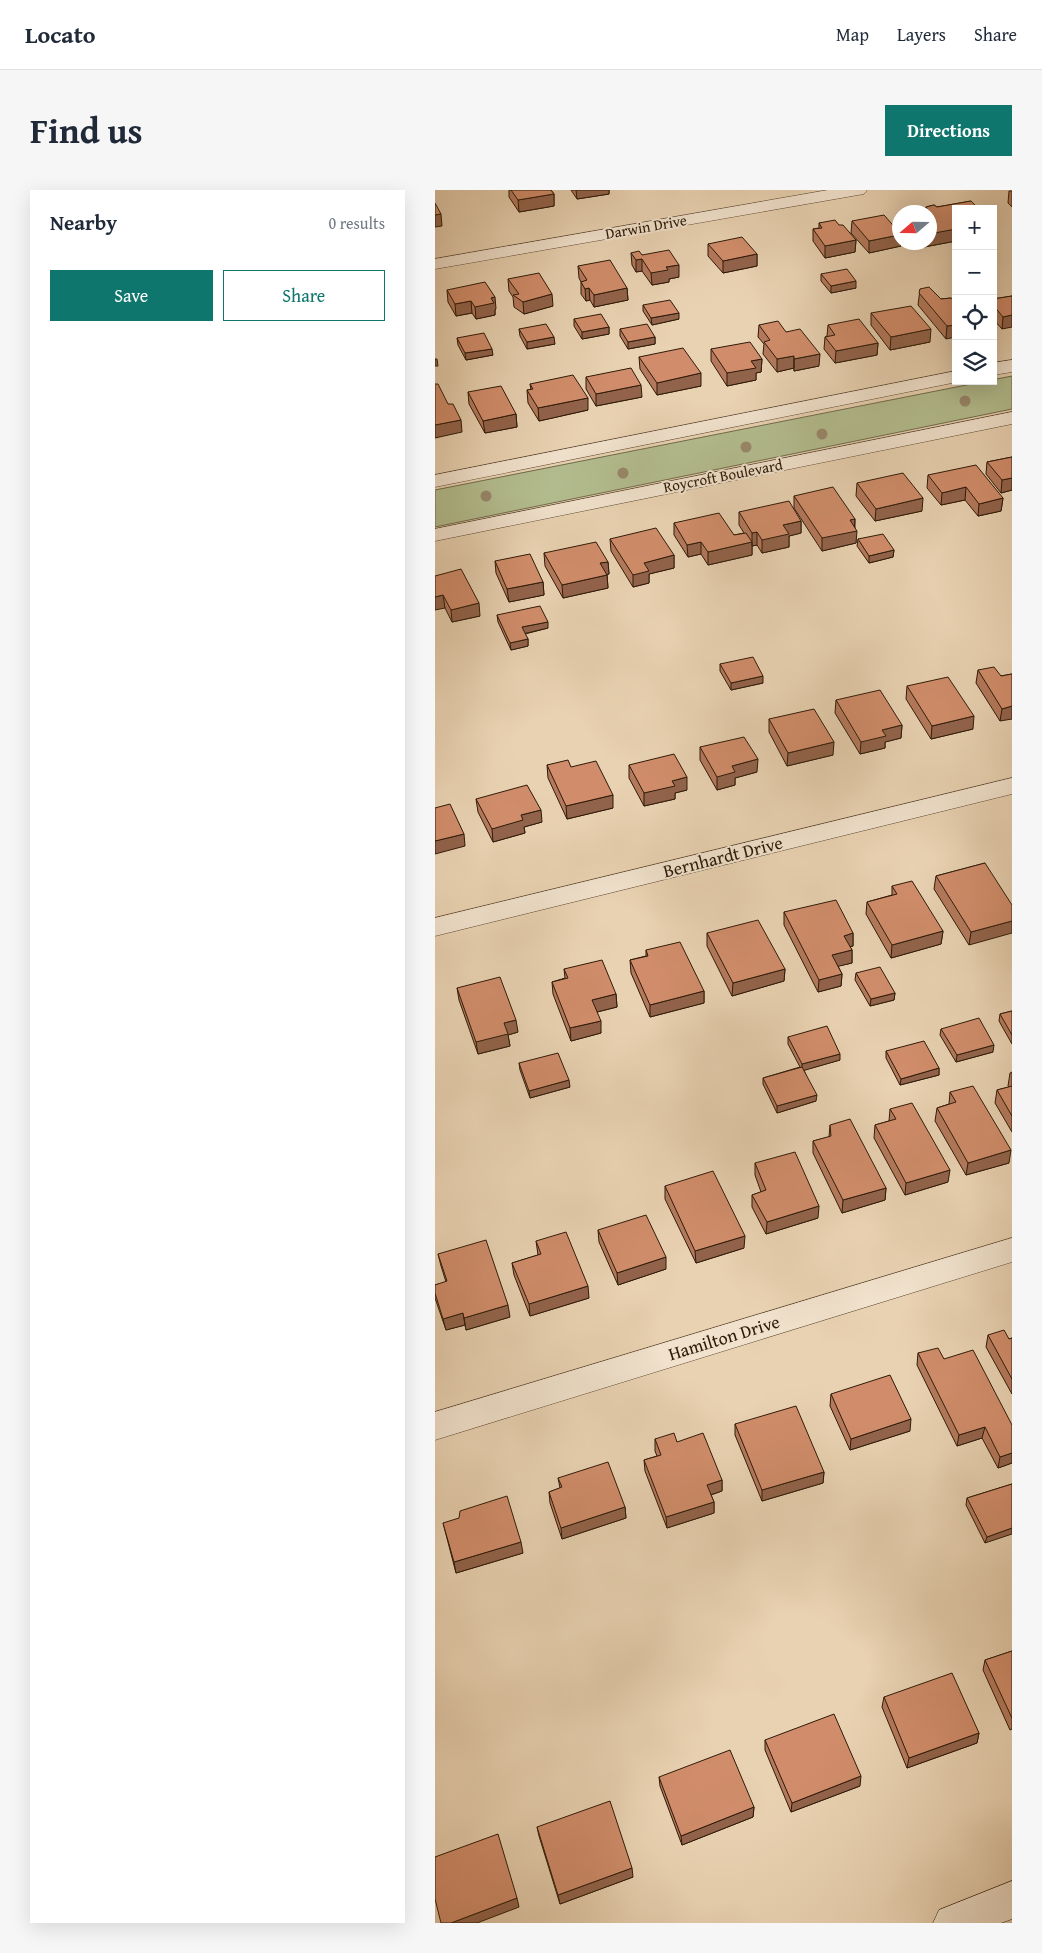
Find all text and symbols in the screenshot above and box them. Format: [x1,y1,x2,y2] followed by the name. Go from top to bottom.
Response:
[25,17,96,52] text: Locato
[836,21,869,48] text: Map
[897,21,946,48] text: Layers
[974,21,1017,48] text: Share
[30,105,143,156] text: Find us
[885,105,1012,156] button: Directions
[892,205,937,250] north arrow
[952,205,997,385] map controls
[952,205,997,250] button: +
[50,207,117,238] text: Nearby
[603,209,688,244] street label: Darwin Drive
[328,211,385,235] text: 0 results
[952,250,997,295] button: −
[50,270,213,321] button: Save
[223,270,385,321] button: Share
[952,295,997,340] button: locate
[952,340,997,385] button: layers
[661,454,784,497] street label: Roycroft Boulevard
[660,829,785,884] street label: Bernhardt Drive
[665,1308,783,1367] street label: Hamilton Drive

